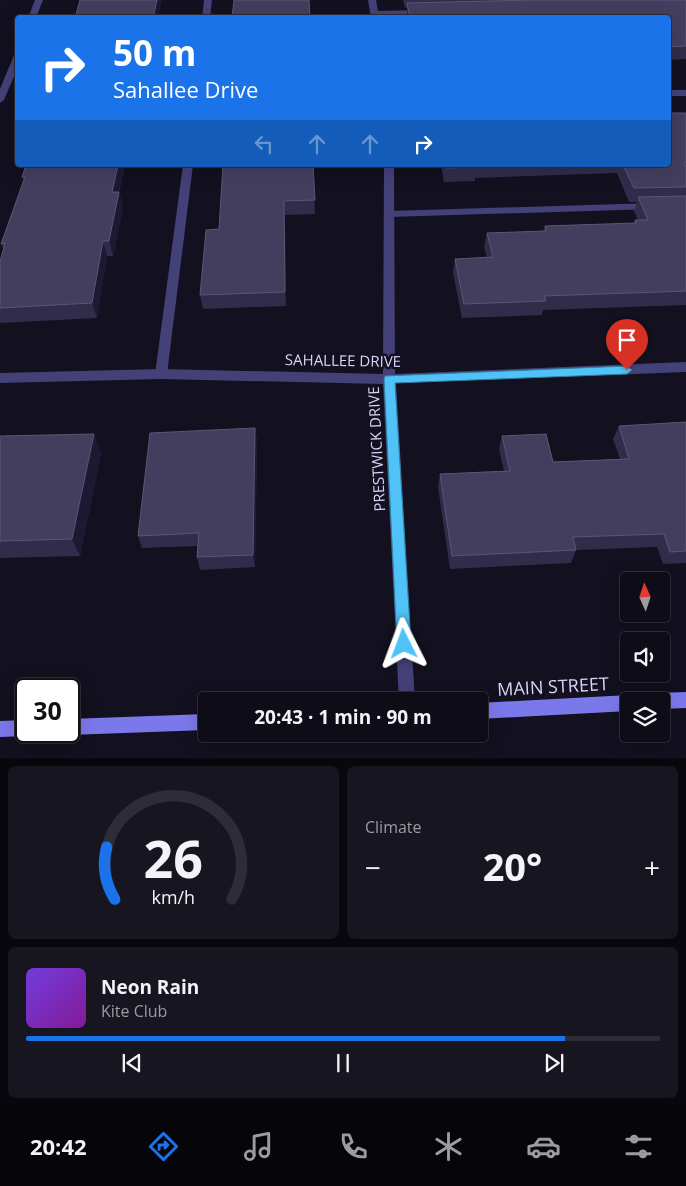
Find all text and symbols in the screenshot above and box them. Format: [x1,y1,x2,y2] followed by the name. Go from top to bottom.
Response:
[113,29,196,76] text: 50 m
[30,35,95,100] icon: right
[113,74,258,104] text: Sahallee Drive
[250,130,278,158] icon: left
[303,130,331,158] icon: ahead
[356,130,384,158] icon: ahead
[409,130,437,158] icon: right
[606,319,648,370] pin
[613,326,641,354] icon: arrive
[285,349,401,371] street label: SAHALLEE DRIVE
[363,386,389,512] street label: PRESTWICK DRIVE
[620,572,670,622] north arrow
[620,572,670,742] map controls
[377,617,429,669] position arrow
[620,632,670,682] button: sound
[497,671,609,701] street label: MAIN STREET
[15,678,80,743] speed limit sign: 30
[620,692,670,742] button: layers
[254,704,432,730] text: 20:43 · 1 min · 90 m
[365,816,422,838] text: Climate
[144,822,203,893] text: 26
[483,840,542,892] text: 20°
[365,848,381,886] text: −
[644,848,660,886] text: +
[152,885,195,909] text: km/h
[101,974,199,1000] text: Neon Rain
[101,1000,167,1022] text: Kite Club
[118,1049,146,1077] icon: previous
[329,1049,357,1077] icon: pause
[540,1049,568,1077] icon: next
[146,1129,181,1164] icon: directions
[241,1129,276,1164] icon: music
[336,1129,371,1164] icon: phone
[431,1129,466,1164] icon: climate
[526,1129,561,1164] icon: car
[621,1129,656,1164] icon: filters
[30,1131,87,1161] text: 20:42

